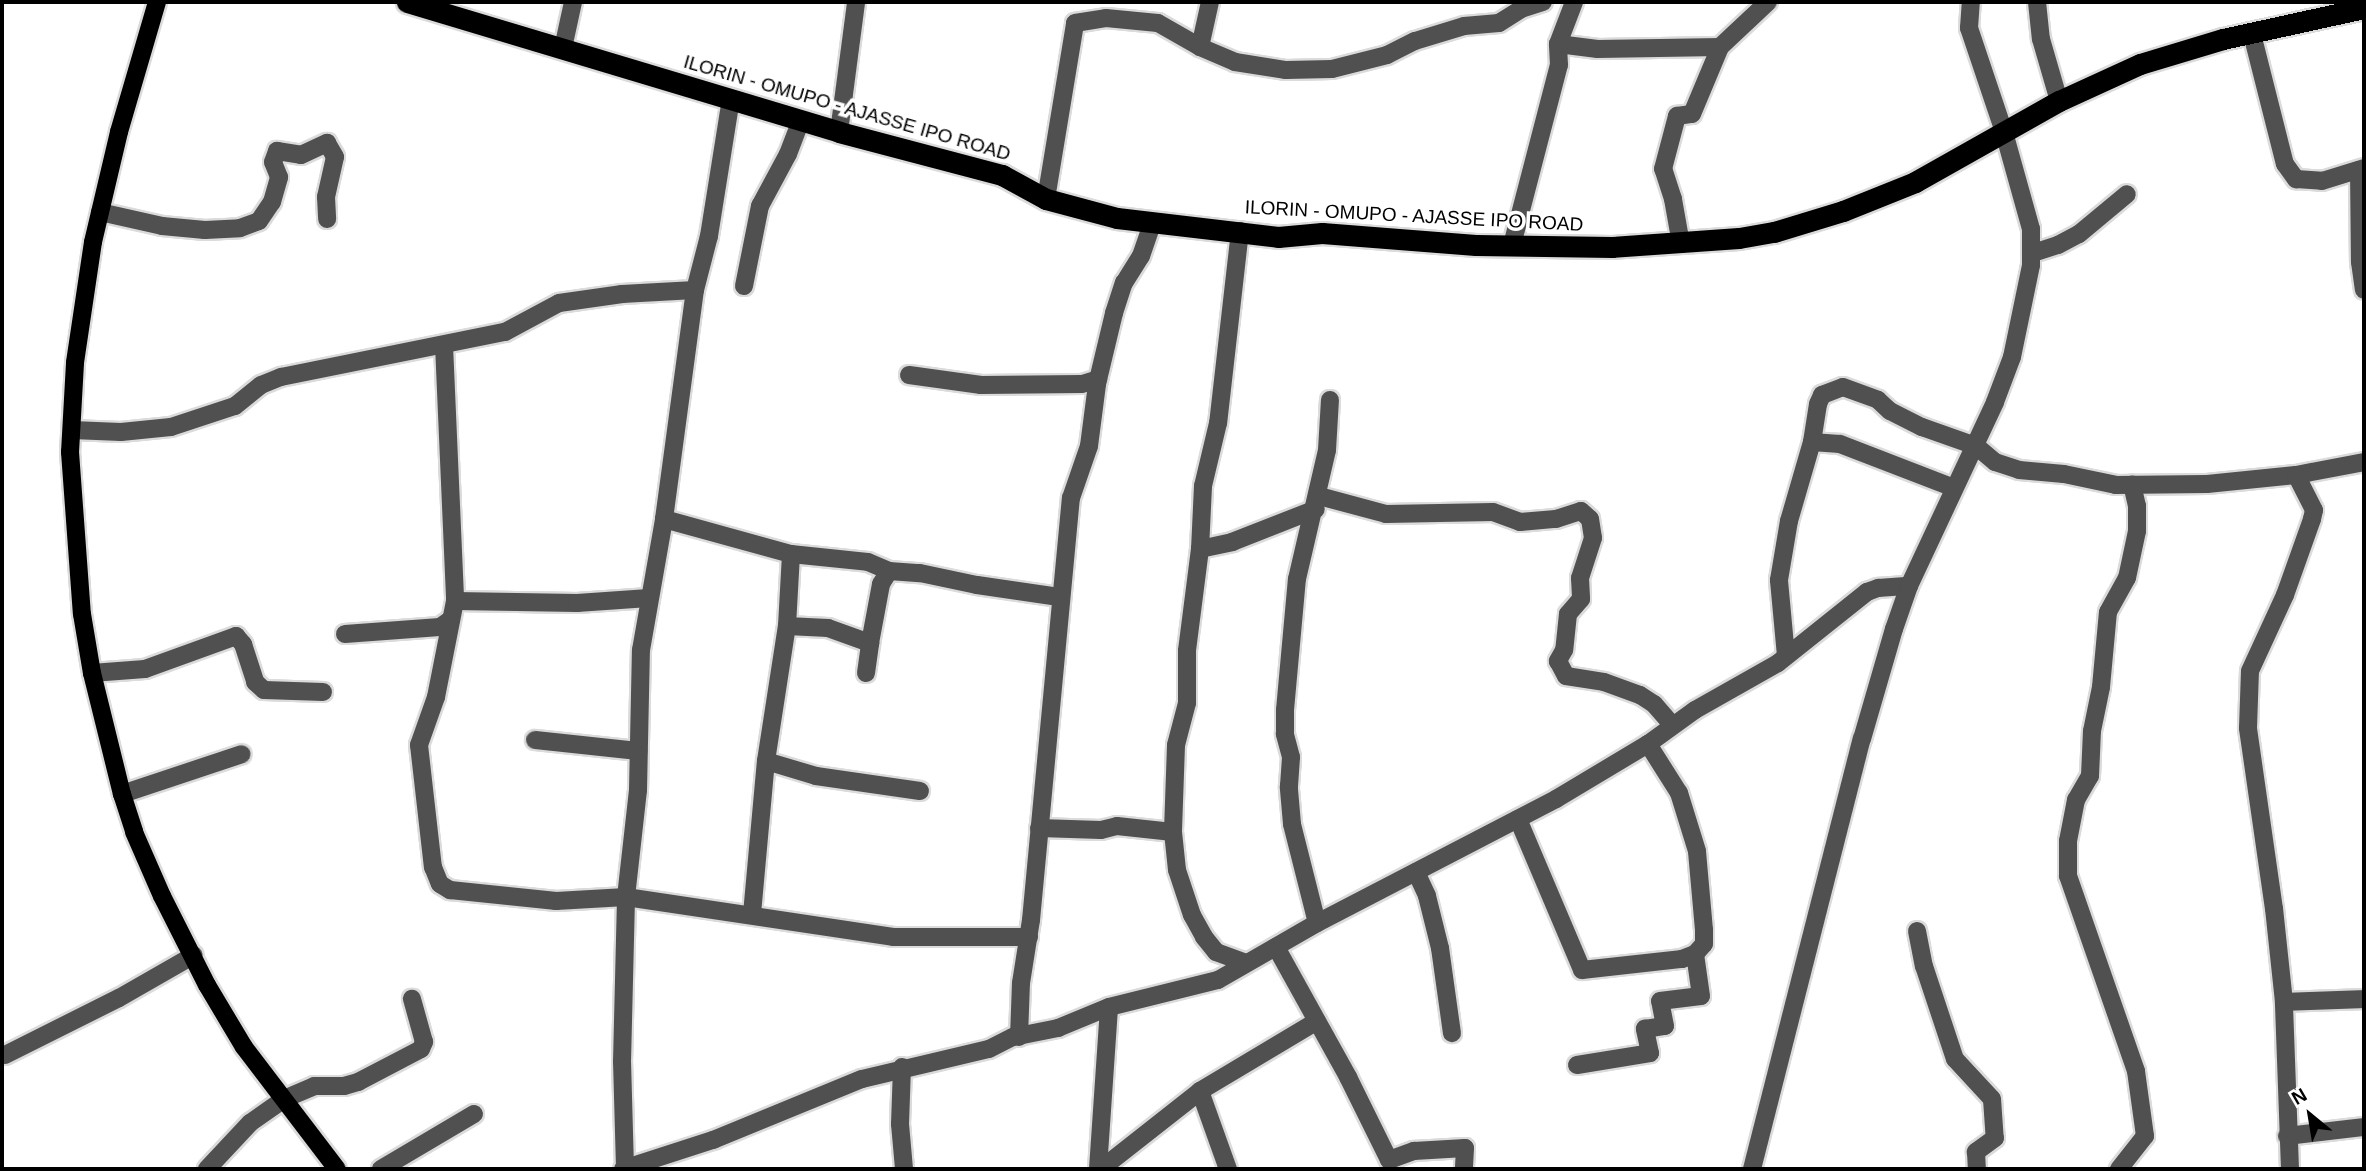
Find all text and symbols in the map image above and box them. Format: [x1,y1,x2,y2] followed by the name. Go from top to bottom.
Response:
[680,50,1014,166] street label: ILORIN - OMUPO - AJASSE IPO ROAD
[1244,196,1584,236] street label: ILORIN - OMUPO - AJASSE IPO ROAD
[2275,1080,2345,1150] north arrow
[2288,1084,2310,1109] text: N

